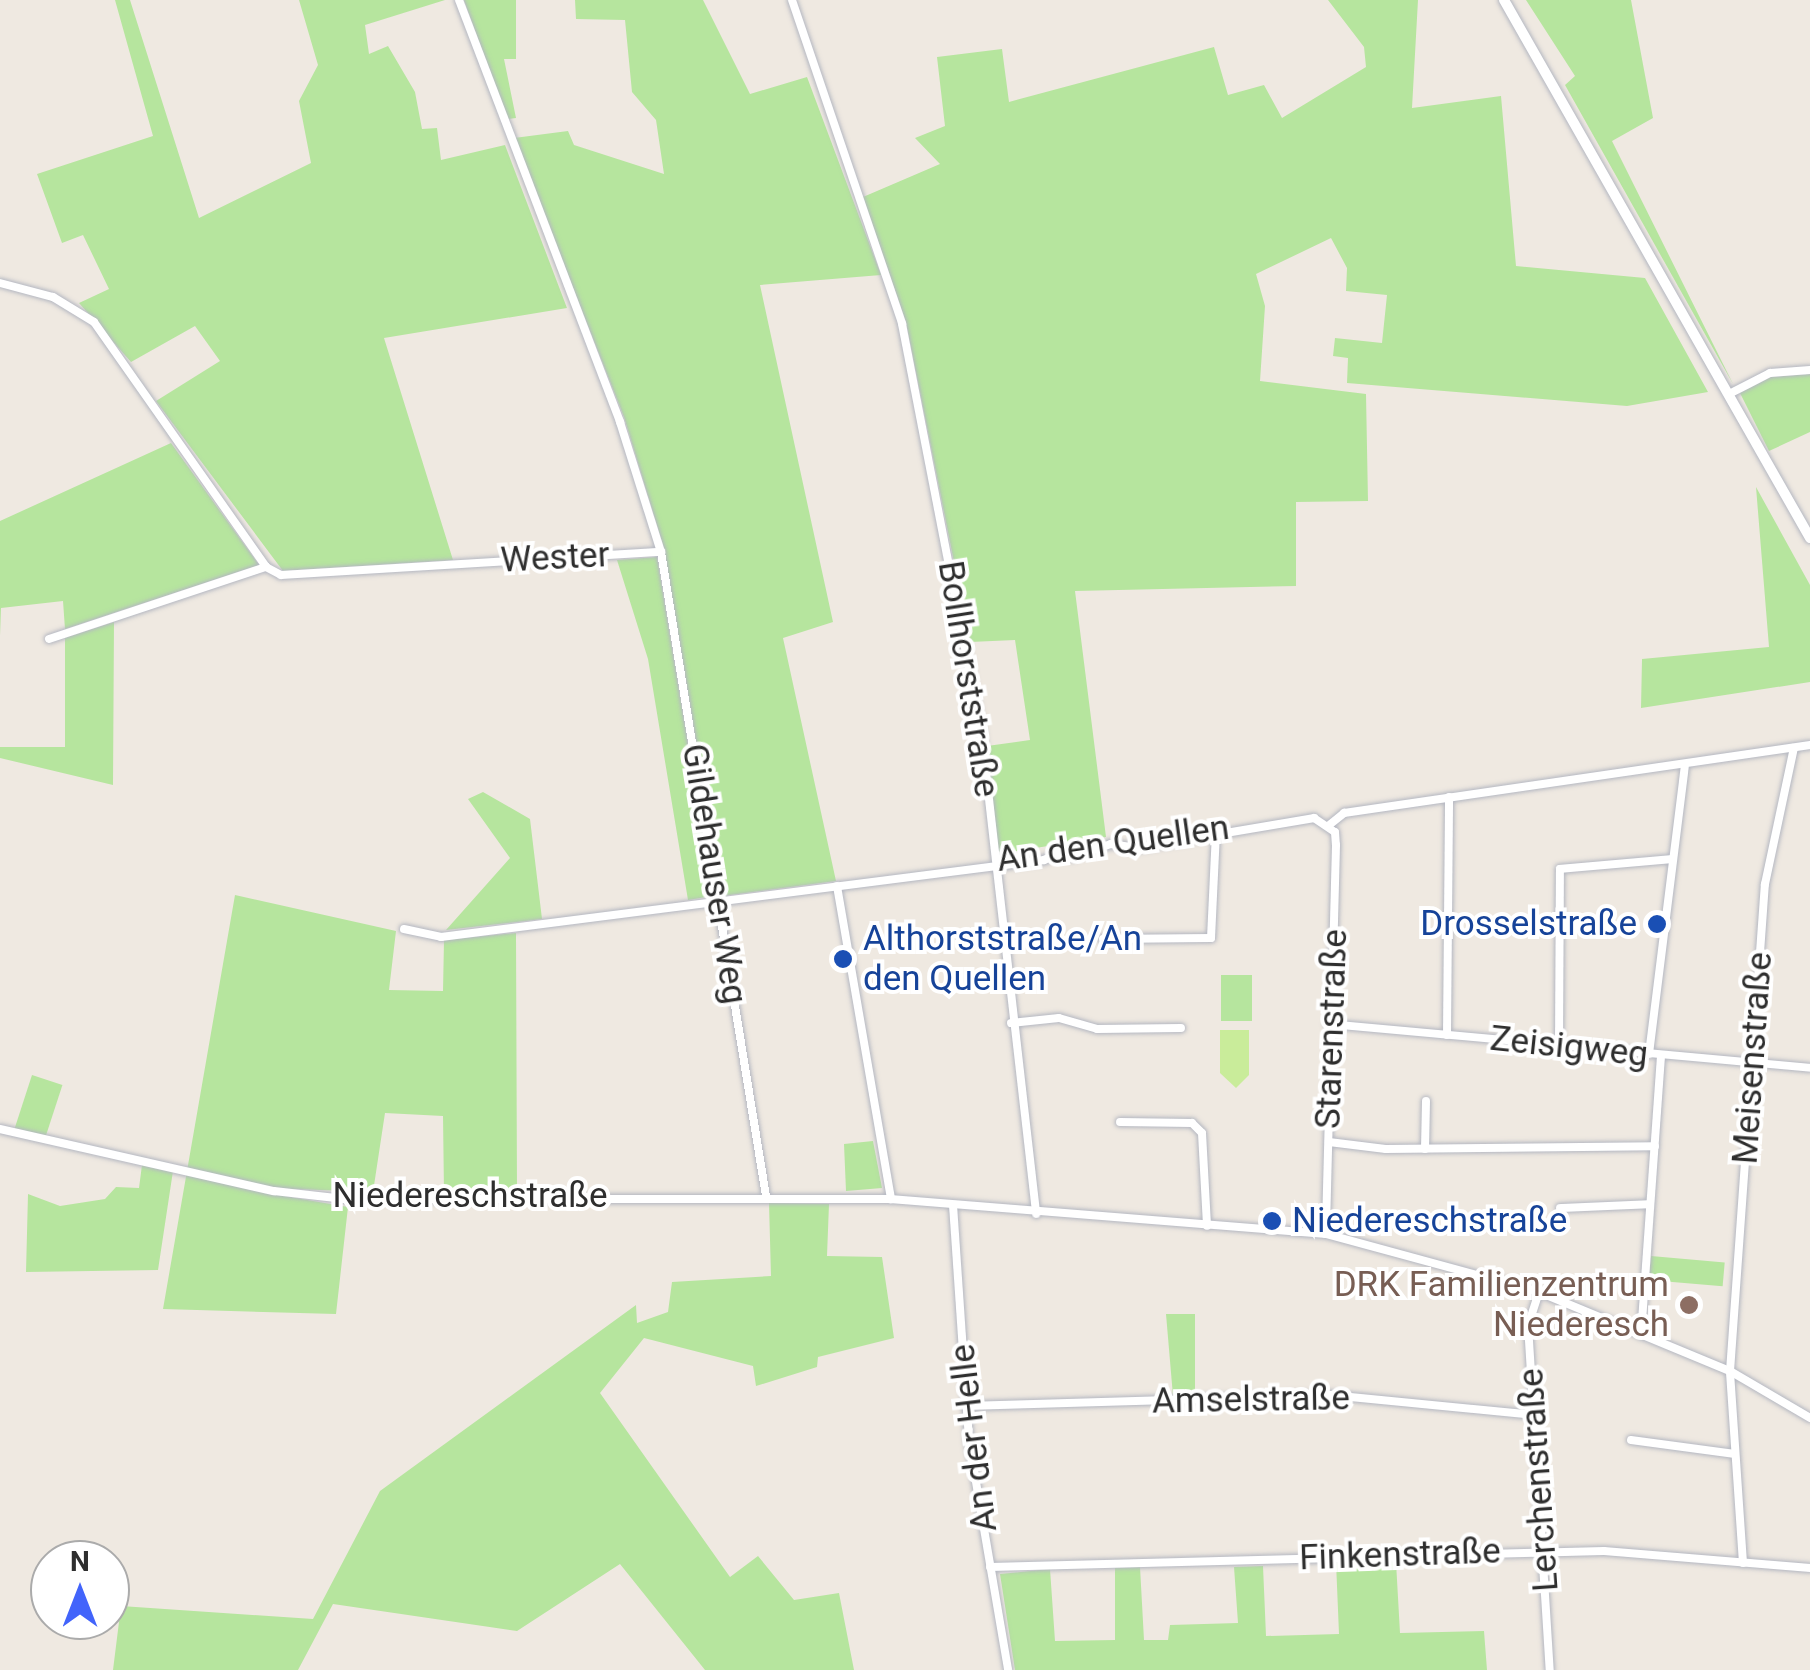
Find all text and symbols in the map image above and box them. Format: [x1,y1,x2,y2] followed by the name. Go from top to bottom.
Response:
[499,534,611,582] street label: Wester
[929,558,1007,800] street label: Bollhorststraße
[673,741,755,1007] street label: Gildehauser Weg
[994,807,1232,881] street label: An den Quellen
[1420,903,1637,945] place label: Drosselstraße
[1646,913,1668,935] marker: Drosselstraße
[863,918,1142,1000] place label: Althorststraße/An den Quellen
[1308,928,1356,1130] street label: Starenstraße
[832,948,854,970] marker: Althorststraße/An den Quellen
[1725,950,1781,1166] street label: Meisenstraße
[1488,1018,1650,1076] street label: Zeisigweg
[332,1175,608,1217] street label: Niedereschstraße
[1292,1200,1567,1242] place label: Niedereschstraße
[1261,1210,1283,1232] marker: Niedereschstraße
[1334,1264,1669,1346] place label: DRK Familienzentrum Niederesch
[1678,1294,1700,1316] marker: DRK Familienzentrum Niederesch
[942,1342,1006,1534] street label: An der Helle
[1510,1367,1568,1593] street label: Lerchenstraße
[1152,1377,1350,1423] street label: Amselstraße
[1299,1530,1501,1580] street label: Finkenstraße
[30,1540,130,1640] north arrow
[70,1545,90,1578] text: N

